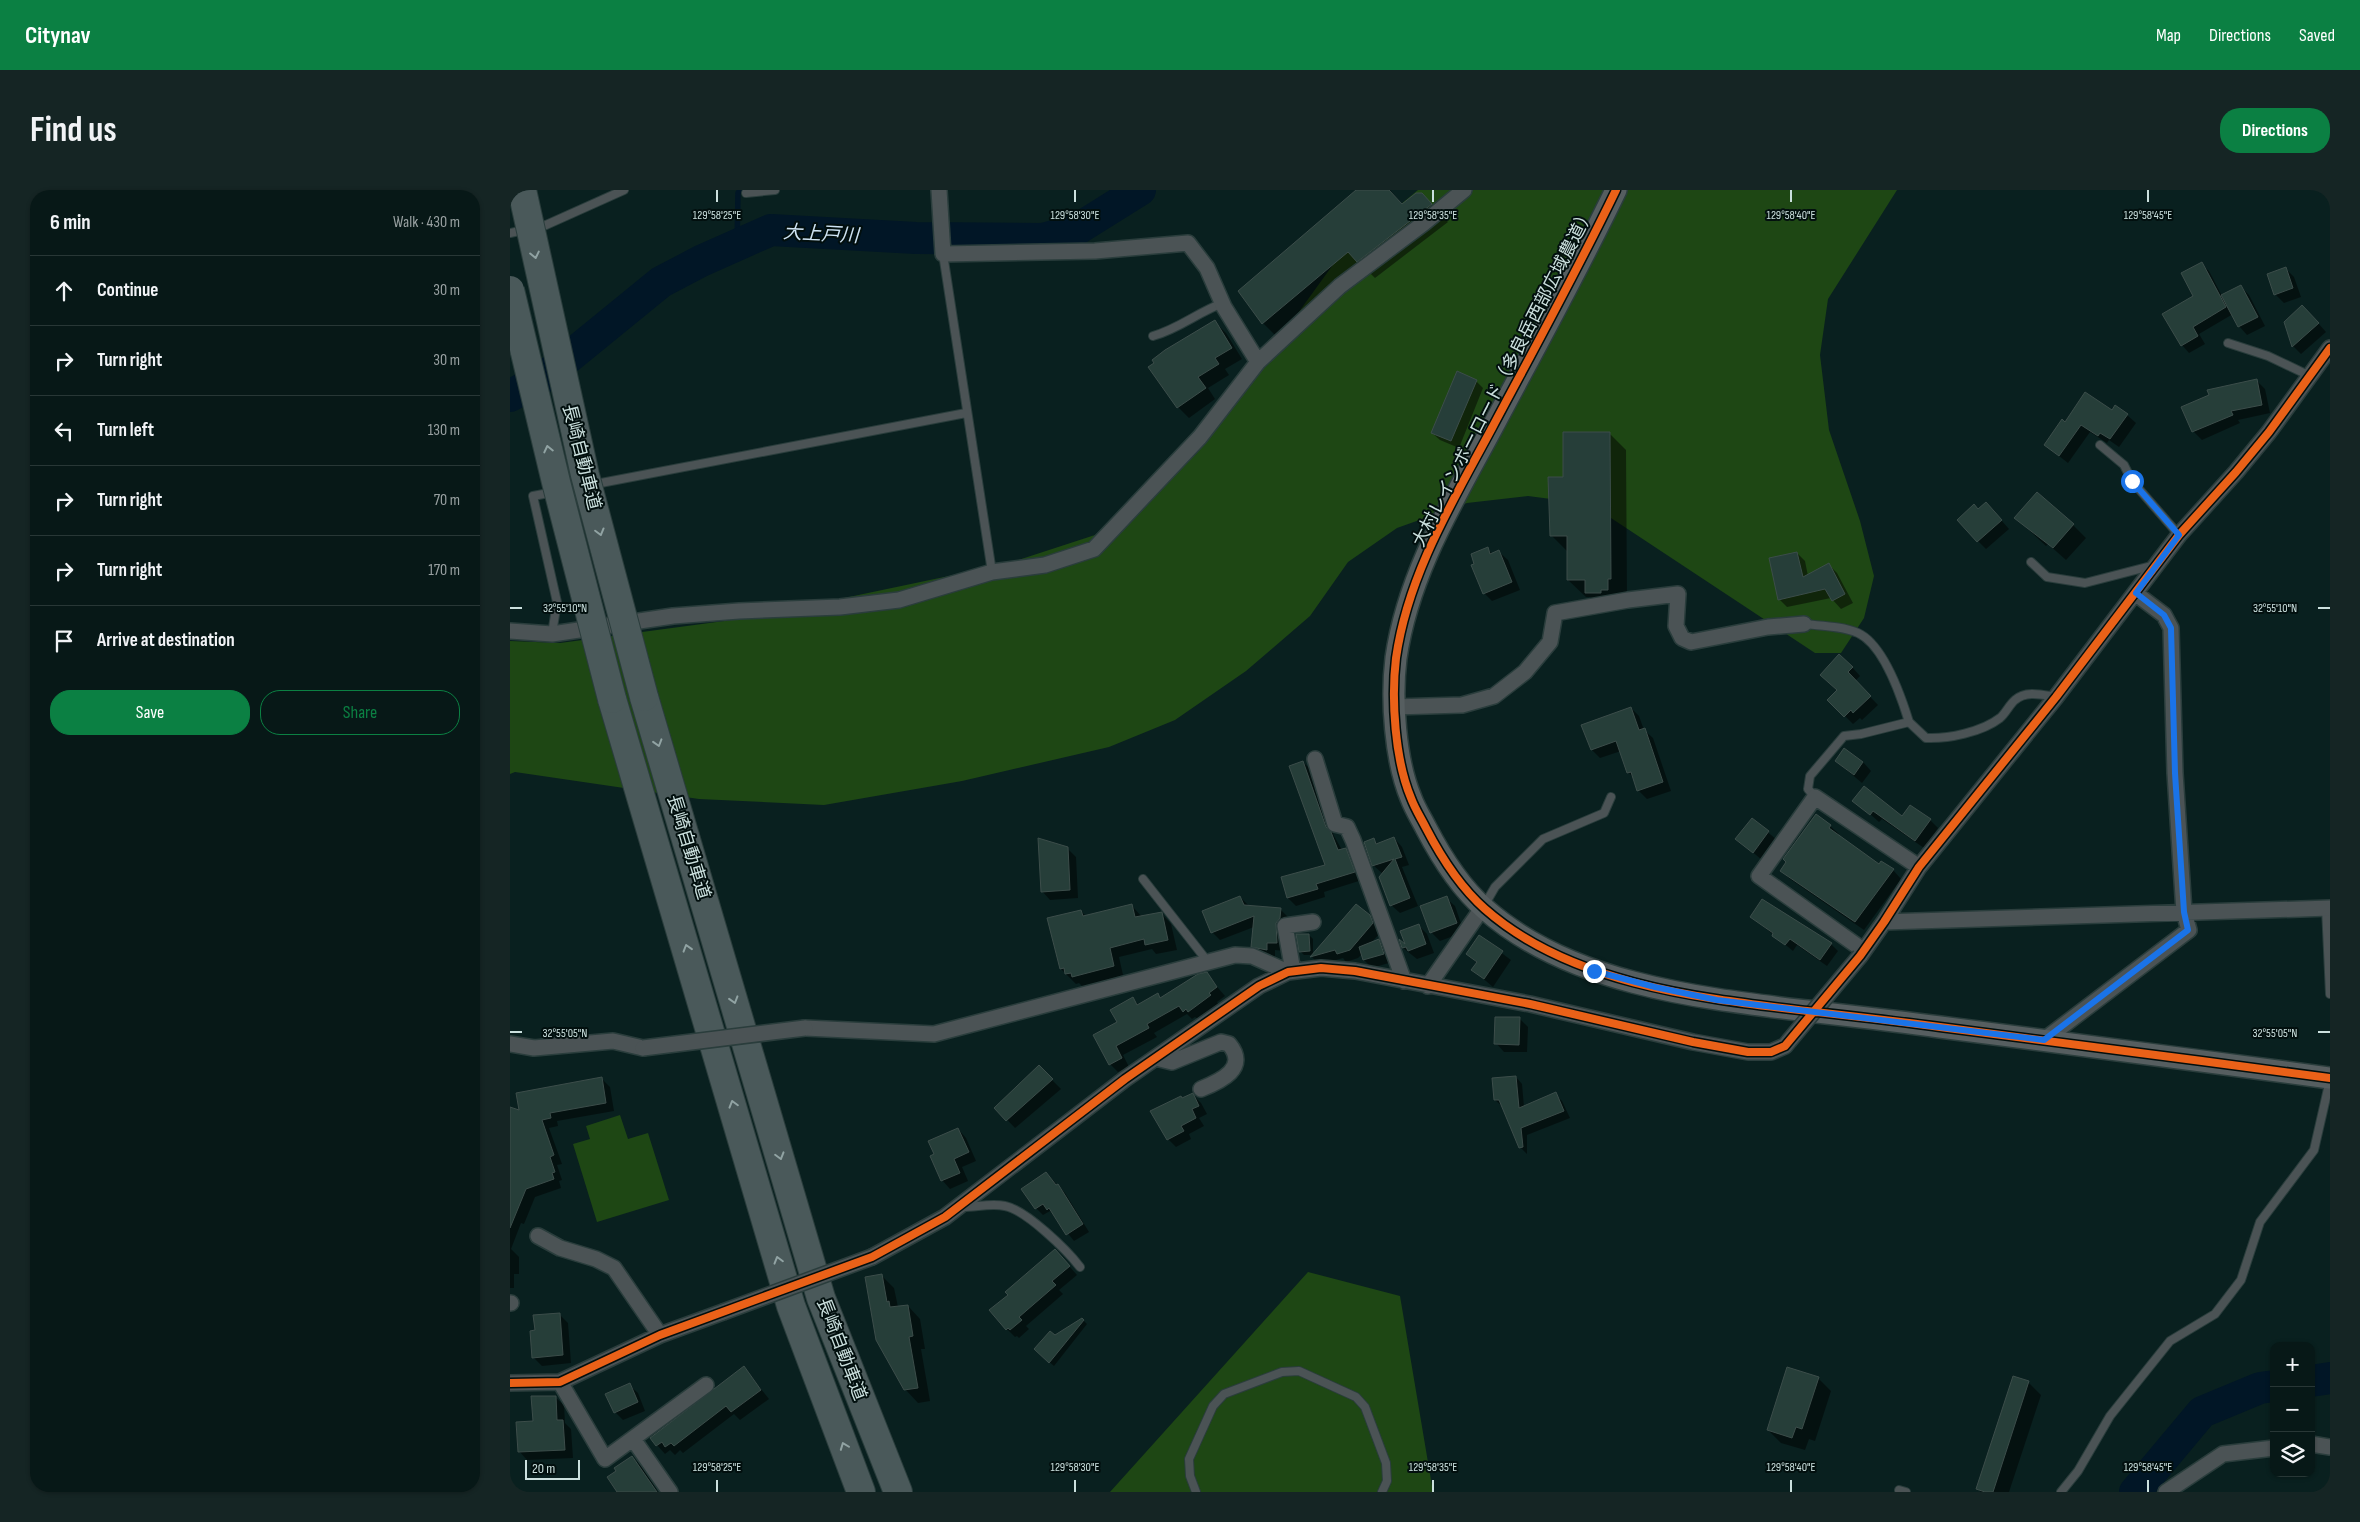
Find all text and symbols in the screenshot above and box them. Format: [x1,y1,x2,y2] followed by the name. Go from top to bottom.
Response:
[25,21,91,50] text: Citynav
[2156,25,2181,46] text: Map
[2209,25,2271,46] text: Directions
[2299,25,2335,46] text: Saved
[2220,108,2330,153] button: Directions
[30,109,117,152] text: Find us
[1408,204,1599,550] street label: 大村レインボーロード（多良岳西部広域農道）
[693,208,741,223] text: 129°58'25"E
[1051,208,1099,223] text: 129°58'30"E
[1409,208,1457,223] text: 129°58'35"E
[1767,208,1815,223] text: 129°58'40"E
[2124,208,2172,223] text: 129°58'45"E
[50,210,91,235] text: 6 min
[393,213,460,232] text: Walk · 430 m
[782,221,861,248] water label: 大上戸川
[529,250,540,259] one-way arrow
[50,277,78,305] icon: ahead
[97,279,158,302] text: Continue
[433,281,460,300] text: 30 m
[50,347,78,375] icon: right
[97,349,162,372] text: Turn right
[433,351,460,370] text: 30 m
[558,402,605,512] street label: 長崎自動車道
[50,417,78,445] icon: left
[97,419,154,442] text: Turn left
[428,421,460,440] text: 130 m
[543,444,554,453] one-way arrow
[2121,470,2144,493] route start
[50,487,78,515] icon: right
[97,489,162,512] text: Turn right
[434,491,460,510] text: 70 m
[595,528,605,536] one-way arrow
[50,557,78,585] icon: right
[97,559,162,582] text: Turn right
[428,561,460,580] text: 170 m
[543,601,587,616] text: 32°55'10"N
[2253,601,2297,616] text: 32°55'10"N
[50,627,78,655] icon: arrive
[97,629,235,652] text: Arrive at destination
[50,690,250,735] button: Save
[260,690,460,735] button: Share
[652,739,662,747] one-way arrow
[663,792,714,902] street label: 長崎自動車道
[682,945,692,953] one-way arrow
[1583,960,1606,983] route end
[729,995,739,1003] one-way arrow
[543,1026,587,1041] text: 32°55'05"N
[2253,1026,2297,1041] text: 32°55'05"N
[728,1101,738,1109] one-way arrow
[774,1151,784,1159] one-way arrow
[773,1256,784,1265] one-way arrow
[812,1295,871,1403] street label: 長崎自動車道
[2270,1342,2315,1477] map controls
[2270,1342,2315,1387] button: +
[2270,1387,2315,1432] button: −
[2270,1432,2315,1477] button: layers
[840,1443,850,1451] one-way arrow
[525,1457,580,1480] scale bar
[532,1460,555,1477] text: 20 m
[693,1460,741,1475] text: 129°58'25"E
[1051,1460,1099,1475] text: 129°58'30"E
[1409,1460,1457,1475] text: 129°58'35"E
[1767,1460,1815,1475] text: 129°58'40"E
[2124,1460,2172,1475] text: 129°58'45"E

